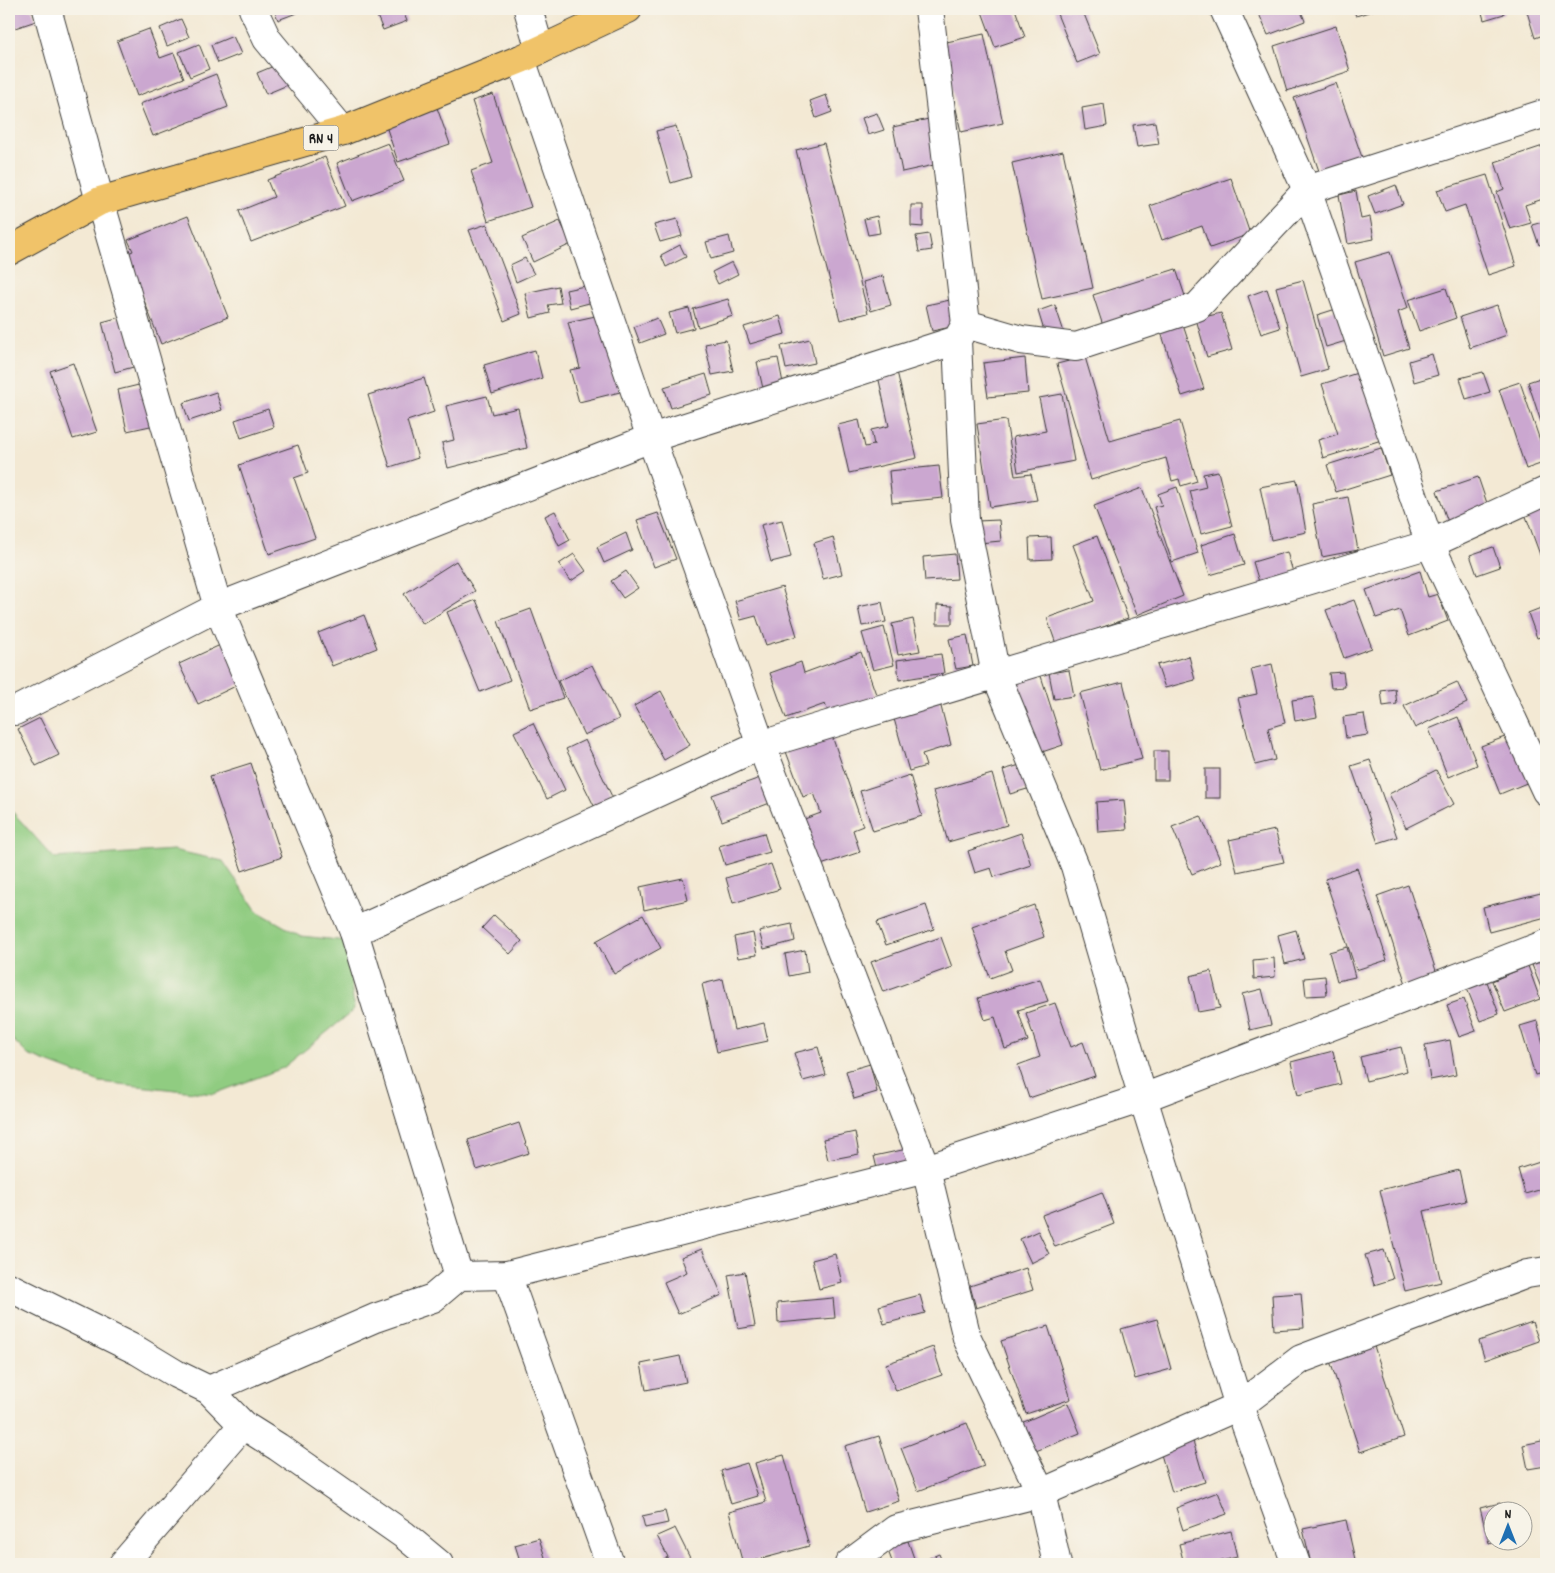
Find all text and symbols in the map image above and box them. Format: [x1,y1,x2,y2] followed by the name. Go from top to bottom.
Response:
[304,126,338,150] road number: RN 4
[1482,1500,1532,1550] north arrow
[1505,1505,1512,1525] text: N

